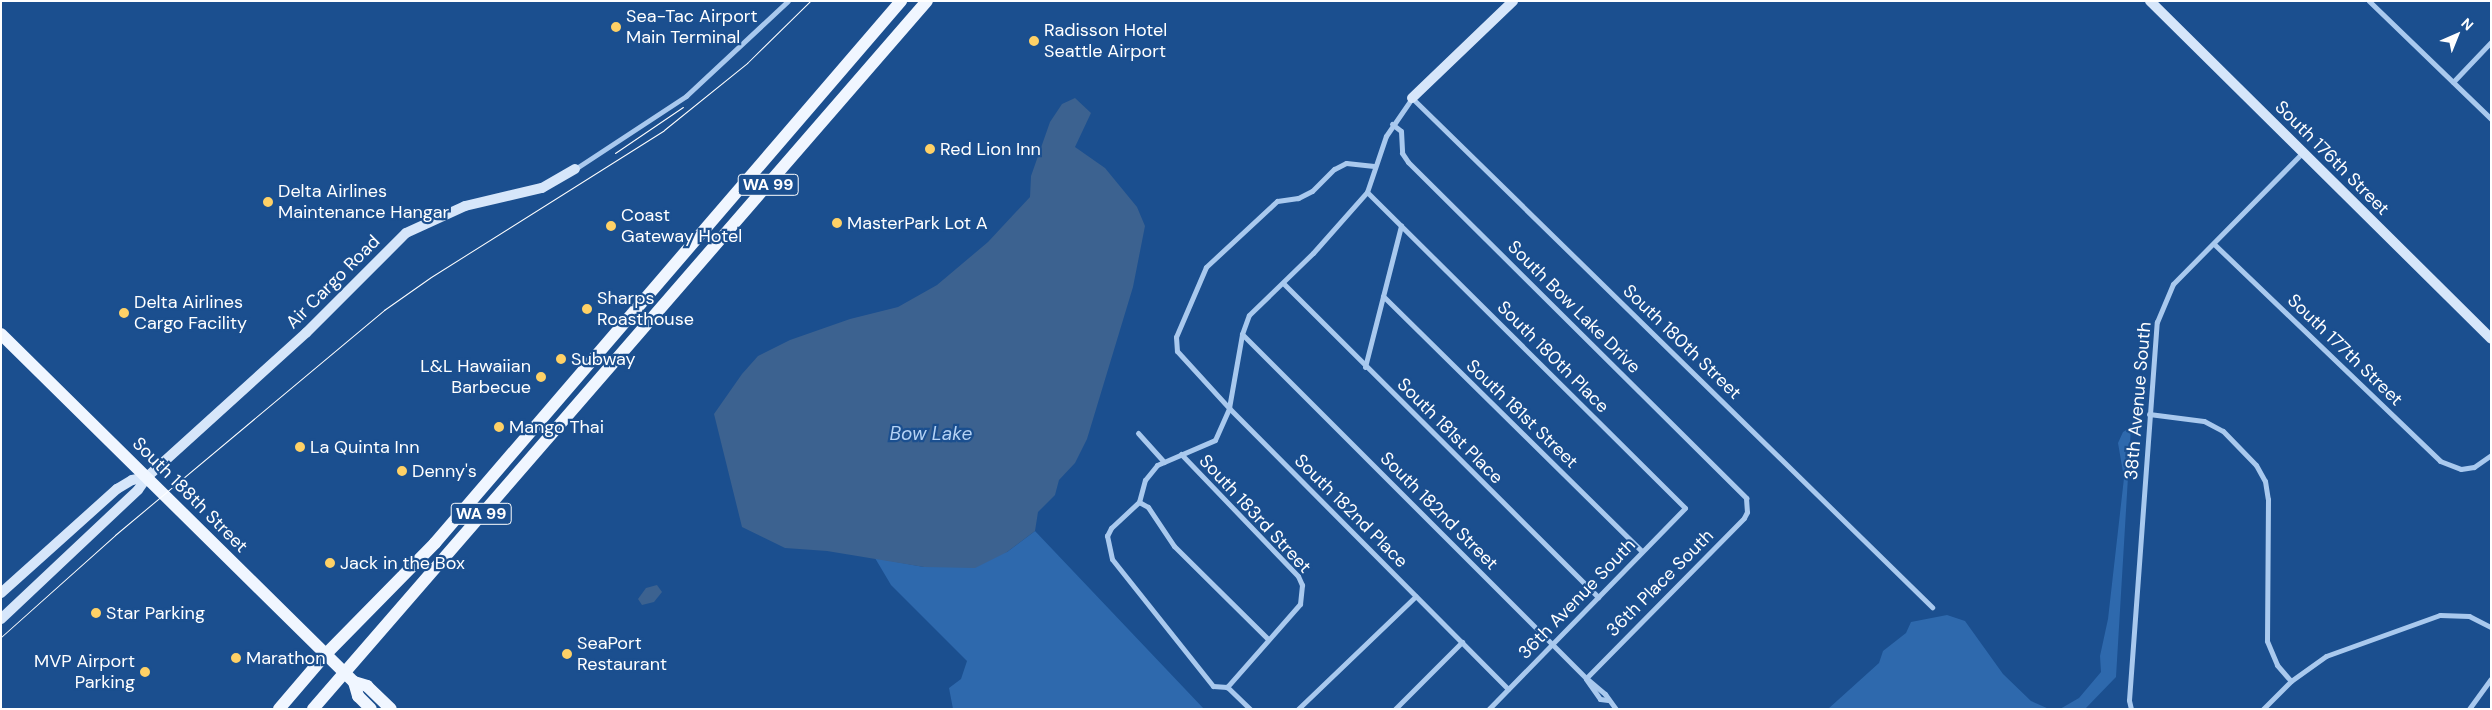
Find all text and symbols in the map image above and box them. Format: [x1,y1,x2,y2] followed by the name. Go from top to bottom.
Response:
[626,6,758,48] place label: Sea-Tac Airport Main Terminal
[2432,10,2482,60] north arrow
[2457,14,2477,34] text: N
[1044,20,1167,62] place label: Radisson Hotel Seattle Airport
[610,21,622,33] marker: Sea-Tac Airport Main Terminal
[1028,35,1040,47] marker: Radisson Hotel Seattle Airport
[2270,96,2394,220] street label: South 176th Street
[940,138,1041,160] place label: Red Lion Inn
[924,143,936,155] marker: Red Lion Inn
[737,172,799,198] road number: WA 99
[278,181,449,223] place label: Delta Airlines Maintenance Hangar
[262,196,274,208] marker: Delta Airlines Maintenance Hangar
[621,205,742,248] place label: Coast Gateway Hotel
[847,212,988,234] place label: MasterPark Lot A
[831,217,843,229] marker: MasterPark Lot A
[605,220,617,232] marker: Coast Gateway Hotel
[282,231,384,333] street label: Air Cargo Road
[1503,236,1645,378] street label: South Bow Lake Drive
[1618,280,1746,404] street label: South 180th Street
[597,288,694,330] place label: Sharps Roasthouse
[2283,290,2407,410] street label: South 177th Street
[134,292,247,334] place label: Delta Airlines Cargo Facility
[1493,297,1613,417] street label: South 180th Place
[581,303,593,315] marker: Sharps Roasthouse
[118,307,130,319] marker: Delta Airlines Cargo Facility
[2120,321,2156,481] street label: 38th Avenue South
[571,348,636,370] place label: Subway
[555,353,567,365] marker: Subway
[1462,355,1582,473] street label: South 181st Street
[420,356,531,398] place label: L&L Hawaiian Barbecue
[535,371,547,383] marker: L&L Hawaiian Barbecue
[1393,374,1507,488] street label: South 181st Place
[509,416,604,438] place label: Mango Thai
[493,421,505,433] marker: Mango Thai
[890,423,972,445] water label: Bow Lake
[128,433,252,557] street label: South 188th Street
[310,436,419,458] place label: La Quinta Inn
[294,441,306,453] marker: La Quinta Inn
[1376,448,1502,574] street label: South 182nd Street
[1195,450,1315,578] street label: South 183rd Street
[1290,450,1412,572] street label: South 182nd Place
[412,460,477,482] place label: Denny's
[396,465,408,477] marker: Denny's
[450,500,512,528] road number: WA 99
[1602,525,1718,641] street label: 36th Place South
[1514,534,1640,664] street label: 36th Avenue South
[340,552,465,574] place label: Jack in the Box
[324,557,336,569] marker: Jack in the Box
[106,602,205,624] place label: Star Parking
[90,607,102,619] marker: Star Parking
[577,633,667,676] place label: SeaPort Restaurant
[246,647,326,669] place label: Marathon
[561,648,573,660] marker: SeaPort Restaurant
[34,651,135,694] place label: MVP Airport Parking
[230,652,242,664] marker: Marathon
[139,666,151,678] marker: MVP Airport Parking

